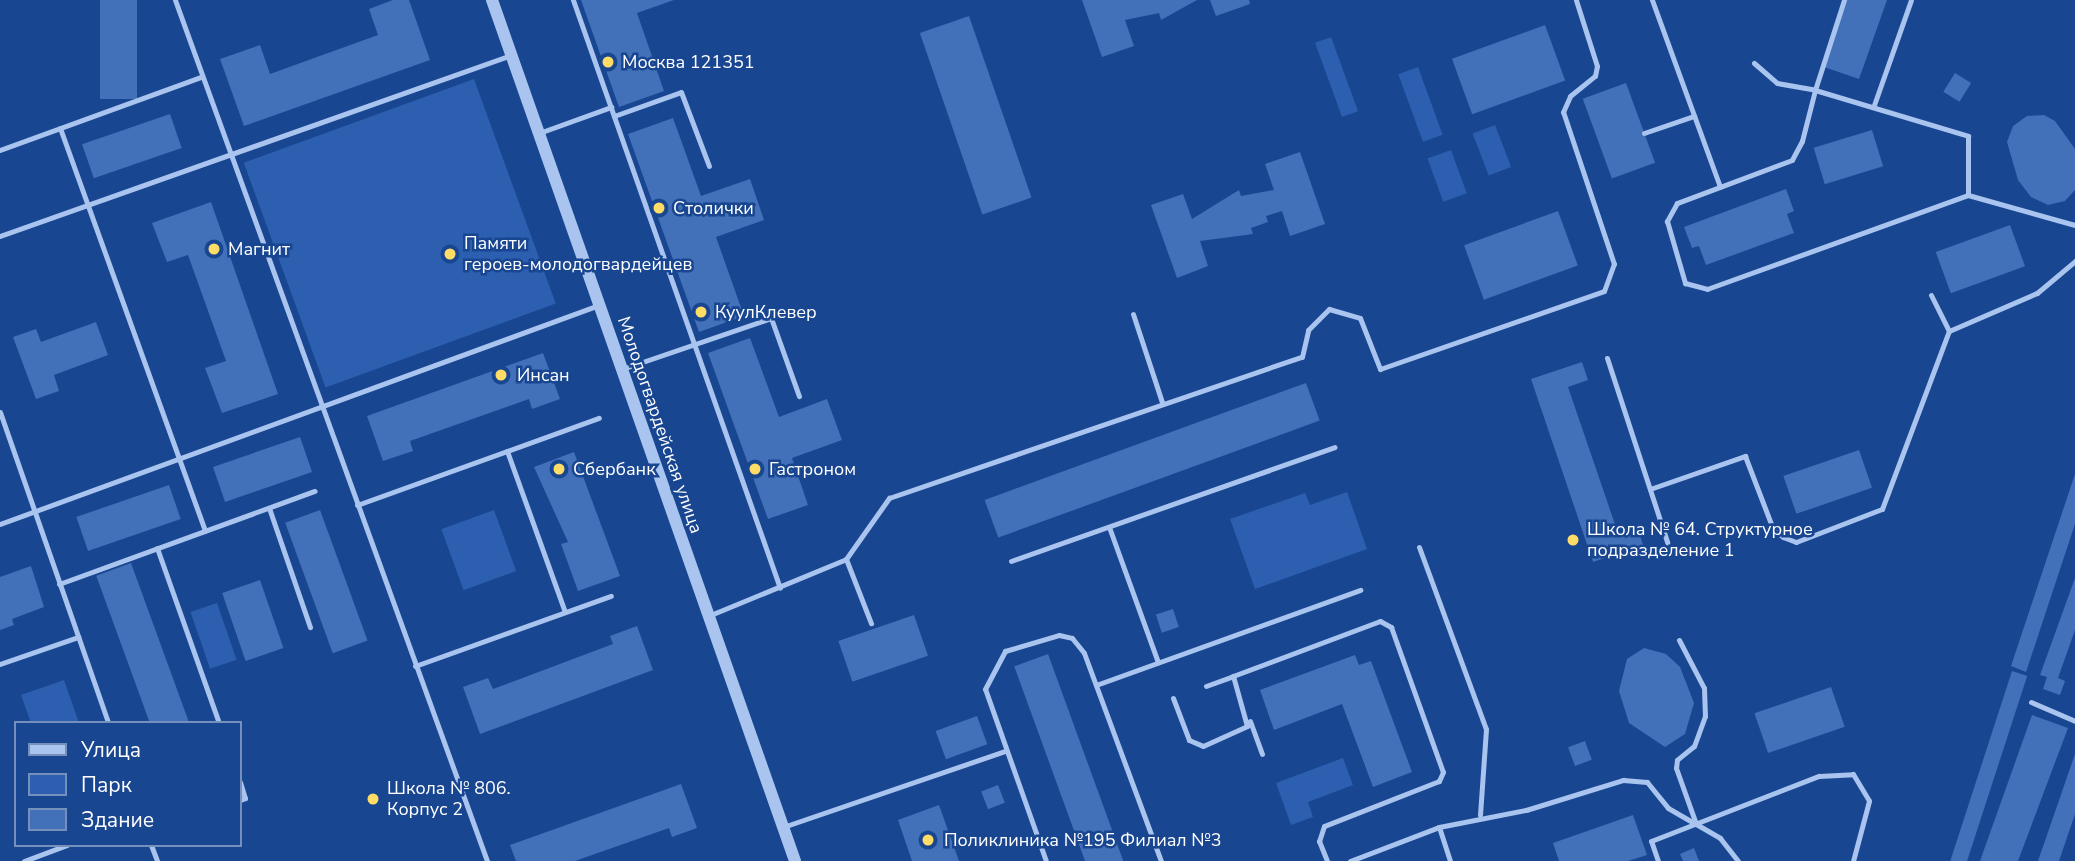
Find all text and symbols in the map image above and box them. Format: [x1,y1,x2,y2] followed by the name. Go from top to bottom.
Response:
[622,51,755,73] place label: Москва 121351
[600,54,616,70] marker: Москва 121351
[673,197,754,219] place label: Столички
[651,200,667,216] marker: Столички
[464,233,692,276] place label: Памяти героев-молодогвардейцев
[228,238,290,260] place label: Магнит
[206,241,222,257] marker: Магнит
[442,246,458,262] marker: Памяти героев-молодогвардейцев
[715,301,817,323] place label: КуулКлевер
[693,304,709,320] marker: КуулКлевер
[613,314,707,536] street label: Молодогвардейская улица
[517,364,570,386] place label: Инсан
[491,365,511,385] marker: Инсан
[573,458,656,480] place label: Сбербанк
[769,458,856,480] place label: Гастроном
[551,461,567,477] marker: Сбербанк
[747,461,763,477] marker: Гастроном
[1587,519,1813,562] place label: Школа № 64. Структурное подразделение 1
[1565,532,1581,548] marker: Школа № 64. Структурное подразделение 1
[14,721,242,847] legend
[81,736,141,764] text: Улица
[81,771,132,799] text: Парк
[387,778,511,820] place label: Школа № 806. Корпус 2
[365,791,381,807] marker: Школа № 806. Корпус 2
[81,806,154,834] text: Здание
[944,829,1222,851] place label: Поликлиника №195 Филиал №3
[918,830,938,850] marker: Поликлиника №195 Филиал №3

